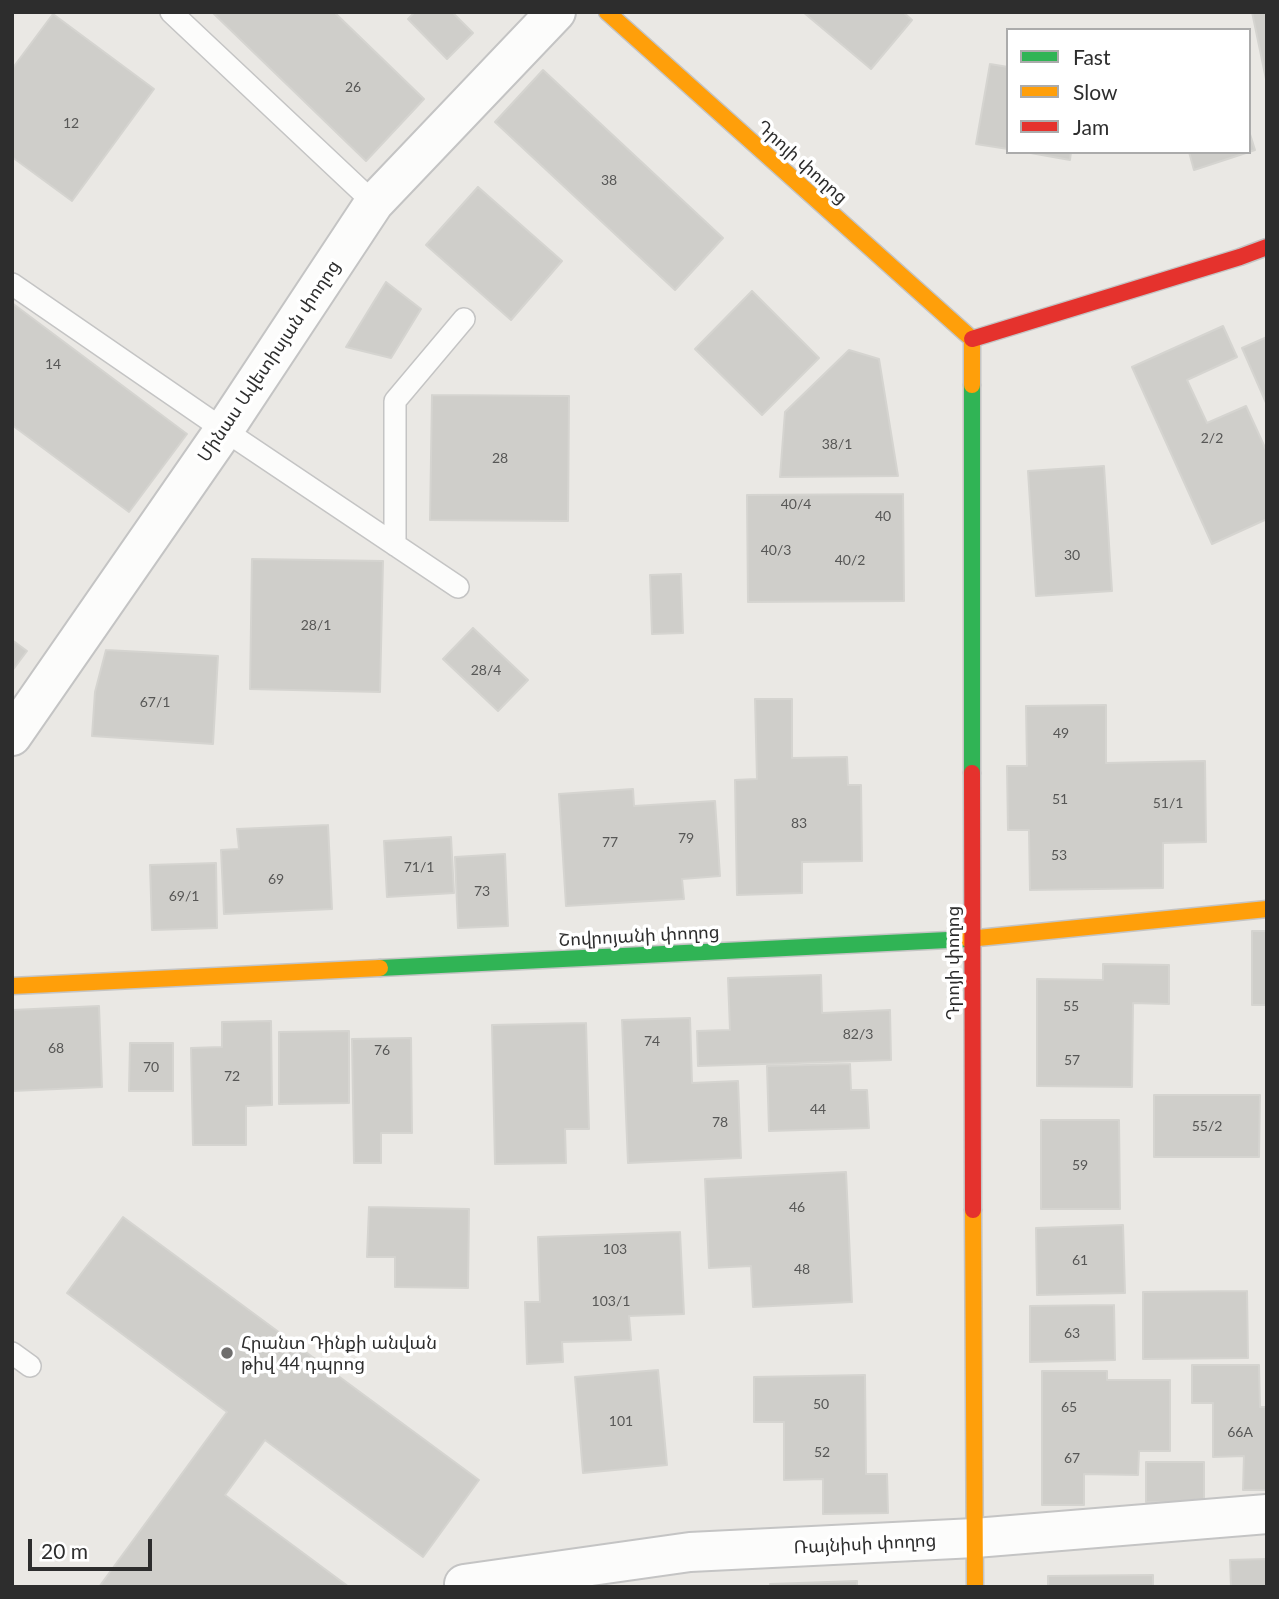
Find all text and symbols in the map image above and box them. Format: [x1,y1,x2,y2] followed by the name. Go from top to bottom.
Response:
[1006,28,1251,154] legend
[1073,44,1110,69] text: Fast
[345,79,361,95] house number: 26
[1073,79,1117,104] text: Slow
[1073,114,1109,139] text: Jam
[63,115,79,131] house number: 12
[752,116,852,208] street label: Դրոյի փողոց
[601,172,617,188] house number: 38
[193,256,345,466] street label: Մինաս Ավետիսյան փողոց
[45,356,61,372] house number: 14
[1201,430,1223,446] house number: 2/2
[822,436,852,452] house number: 38/1
[492,450,508,466] house number: 28
[781,496,811,512] house number: 40/4
[875,508,891,524] house number: 40
[761,542,791,558] house number: 40/3
[1064,547,1080,563] house number: 30
[835,552,865,568] house number: 40/2
[301,617,331,633] house number: 28/1
[471,662,501,678] house number: 28/4
[140,694,170,710] house number: 67/1
[1053,725,1069,741] house number: 49
[1052,791,1068,807] house number: 51
[1153,795,1183,811] house number: 51/1
[791,815,807,831] house number: 83
[678,830,694,846] house number: 79
[602,834,618,850] house number: 77
[1051,847,1067,863] house number: 53
[404,859,434,875] house number: 71/1
[268,871,284,887] house number: 69
[474,883,490,899] house number: 73
[169,888,199,904] house number: 69/1
[942,906,964,1020] street label: Դրոյի փողոց
[558,921,720,951] street label: Շովրոյանի փողոց
[1063,998,1079,1014] house number: 55
[843,1026,873,1042] house number: 82/3
[644,1033,660,1049] house number: 74
[48,1040,64,1056] house number: 68
[374,1042,390,1058] house number: 76
[1064,1052,1080,1068] house number: 57
[143,1059,159,1075] house number: 70
[224,1068,240,1084] house number: 72
[810,1101,826,1117] house number: 44
[712,1114,728,1130] house number: 78
[1192,1118,1222,1134] house number: 55/2
[1072,1157,1088,1173] house number: 59
[789,1199,805,1215] house number: 46
[603,1241,627,1257] house number: 103
[1072,1252,1088,1268] house number: 61
[794,1261,810,1277] house number: 48
[592,1293,630,1309] house number: 103/1
[1064,1325,1080,1341] house number: 63
[241,1332,437,1374] place label: Հրանտ Դինքի անվան թիվ 44 դպրոց
[219,1345,235,1361] marker: Հրանտ Դինքի անվան թիվ 44 դպրոց
[813,1396,829,1412] house number: 50
[1061,1399,1077,1415] house number: 65
[609,1413,633,1429] house number: 101
[1227,1424,1253,1440] house number: 66A
[814,1444,830,1460] house number: 52
[1064,1450,1080,1466] house number: 67
[32,1526,156,1570] scale bar
[793,1529,937,1559] street label: Ռայնիսի փողոց
[41,1538,88,1563] text: 20 m

